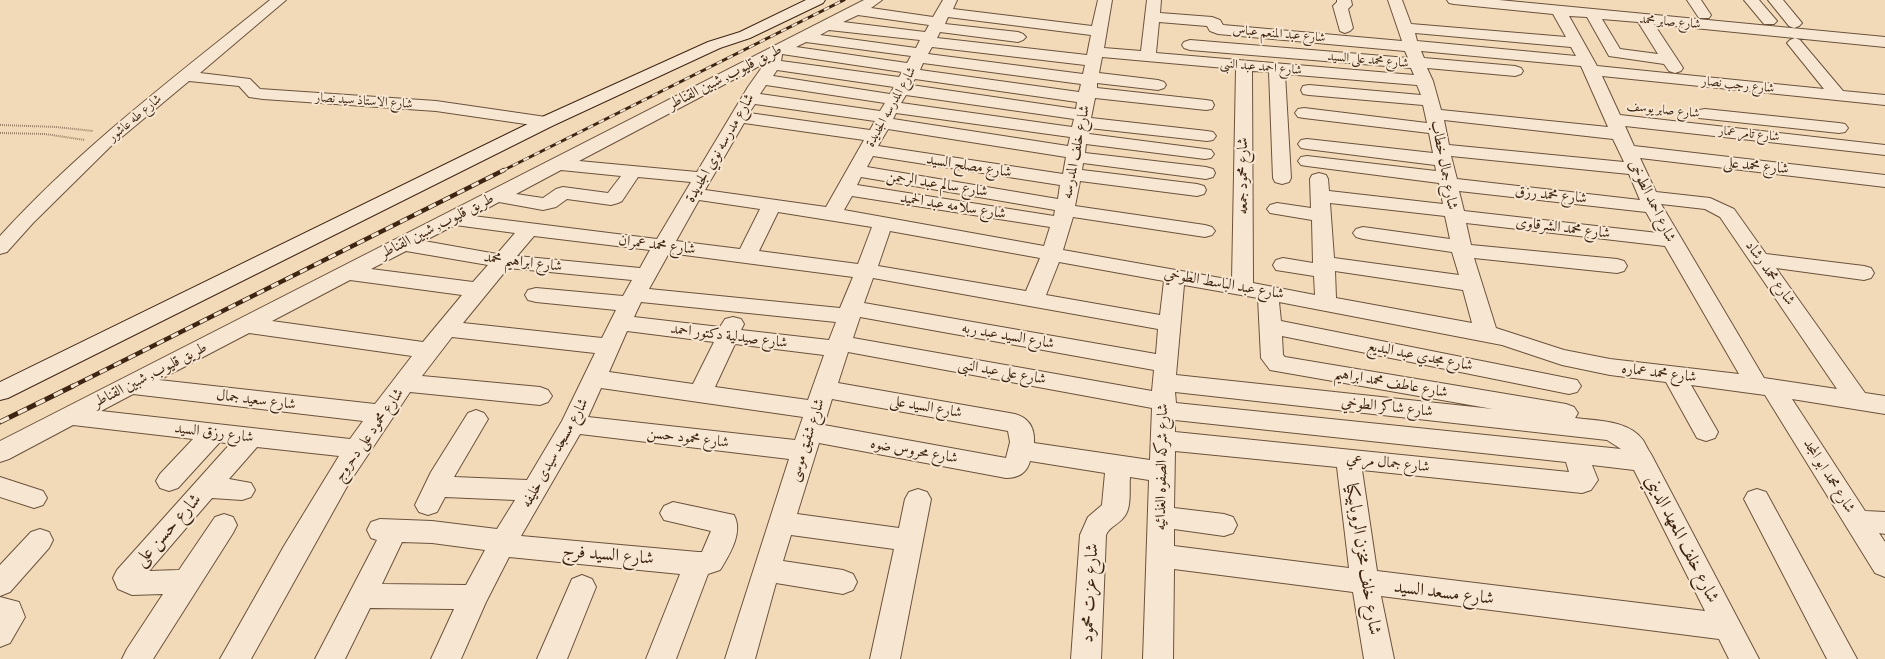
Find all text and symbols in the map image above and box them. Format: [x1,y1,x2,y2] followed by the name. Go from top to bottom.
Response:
[1639,12,1701,32] street label: شارع صابر محمد
[1232,22,1326,46] street label: شارع عبد المنعم عباس
[665,40,785,114] street label: طريق قليوب, شبين القناطر
[1327,49,1409,71] street label: شارع محمد على السيد
[1219,56,1303,78] street label: شارع احمد عبد النبى
[863,64,919,150] street label: شارع المدرسه الجديدة
[1701,73,1775,97] street label: شارع رجب نصار
[315,90,413,112] street label: شارع الاستاذ سيد نصار
[682,90,758,206] street label: شارع مدرسه نوي الجديدة
[105,91,165,145] street label: شارع طه عاشور
[1626,98,1700,122] street label: شارع صابر يوسف
[1058,104,1094,200] street label: شارع خلف المدرسه
[1426,119,1462,211] street label: شارع جمال خطاب
[1718,123,1780,145] street label: شارع تامر عمار
[1234,137,1252,215] street label: شارع محمود جمعه
[925,150,1013,182] street label: شارع مصلح السيد
[1722,154,1790,178] street label: شارع محمد على
[1624,157,1680,245] street label: شارع احمد الطوخى
[885,167,989,201] street label: شارع سالم عبد الرحمن
[1514,182,1588,208] street label: شارع محمد رزق
[377,189,497,263] street label: طريق قليوب, شبين القناطر
[899,189,1007,223] street label: شارع سلامه عبد الحميد
[1515,213,1611,243] street label: شارع محمد الشرقاوى
[617,231,697,259] street label: شارع محمد عمران
[1741,237,1799,309] street label: شارع محمد رشاد
[483,248,563,276] street label: شارع ابراهيم محمد
[1163,265,1285,303] street label: شارع عبد الباسط الطوخي
[960,319,1056,353] street label: شارع السيد عبد ربه
[669,320,789,352] street label: شارع صيدلية دكتور احمد
[1366,337,1474,375] street label: شارع مجدي عبد البديع
[90,338,210,412] street label: طريق قليوب, شبين القناطر
[957,355,1047,389] street label: شارع على عبد النبى
[1620,359,1698,387] street label: شارع محمد عماره
[1333,364,1449,402] street label: شارع عاطف محمد ابراهيم
[330,385,408,485] street label: شارع محمود على دحروج
[215,386,297,414] street label: شارع سعيد جمال
[889,392,963,422] street label: شارع السيد على
[1340,393,1434,421] street label: شارع شاكر الطوخي
[517,395,593,511] street label: شارع مسجد سيدى خليفه
[785,396,829,484] street label: شارع شفيق موسى
[1152,403,1172,531] street label: شارع شركه الصفوه الغذائيه
[173,419,255,447] street label: شارع رزق السيد
[646,424,730,452] street label: شارع محمود حسن
[869,434,959,468] street label: شارع محروس ضوه
[1799,436,1859,516] street label: شارع محمد ابو المجد
[1345,450,1431,476] street label: شارع جمال مرعي
[1640,472,1724,606] street label: شارع خلف المعهد الديني
[1340,482,1386,636] street label: شارع خلف مخزن الروبابيكيا
[130,489,206,571] street label: شارع حسن على
[561,540,655,570] street label: شارع السيد فرج
[1077,543,1103,643] street label: شارع عزت محمود
[1393,576,1495,610] street label: شارع مسعد السيد

